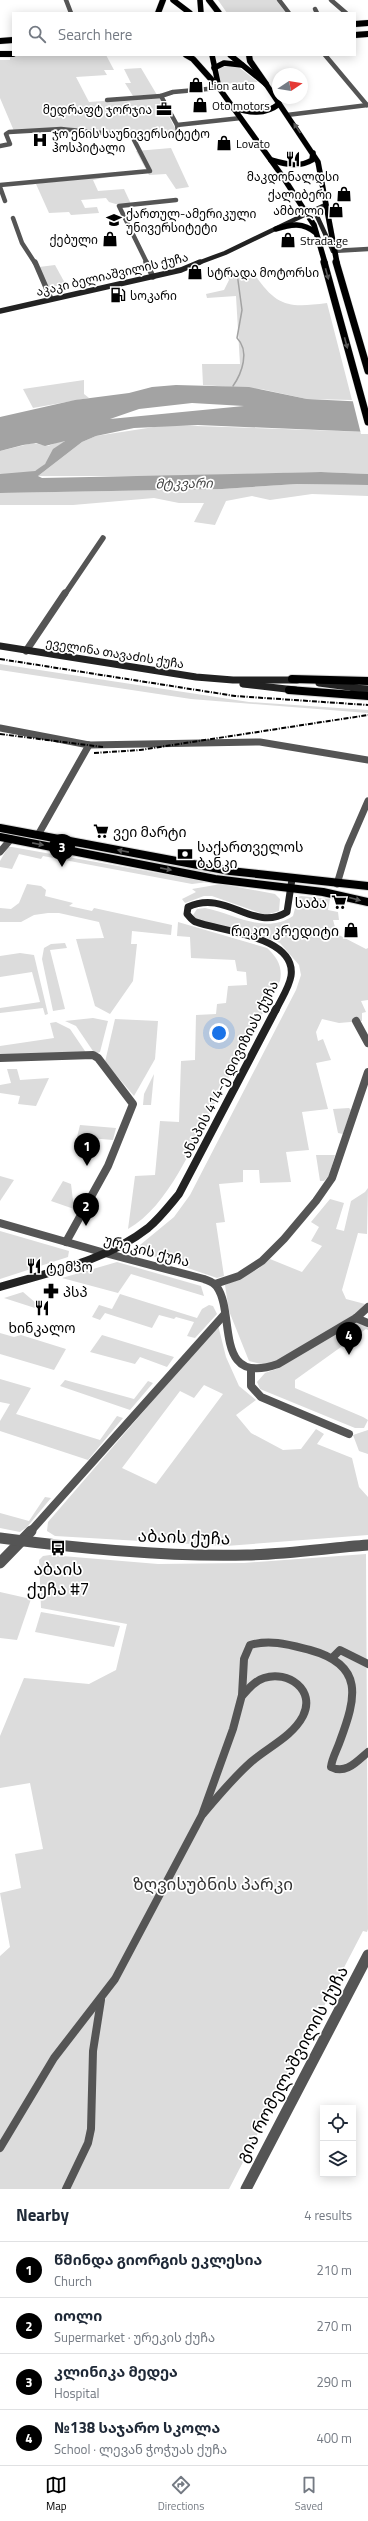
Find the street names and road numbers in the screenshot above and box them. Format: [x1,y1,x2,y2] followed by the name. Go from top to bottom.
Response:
[34,247,190,301] street label: აკაკი ბელიაშვილის ქუჩა
[44,633,186,673] street label: ეველინა თავაძის ქუჩა
[175,976,283,1162] street label: ანაპის 414-ე დივიზიას ქუჩა
[102,1228,192,1272] street label: ურეკის ქუჩა
[137,1522,231,1552] street label: აბაის ქუჩა
[229,1961,355,2167] street label: გია რომელაშვილის ქუჩა

